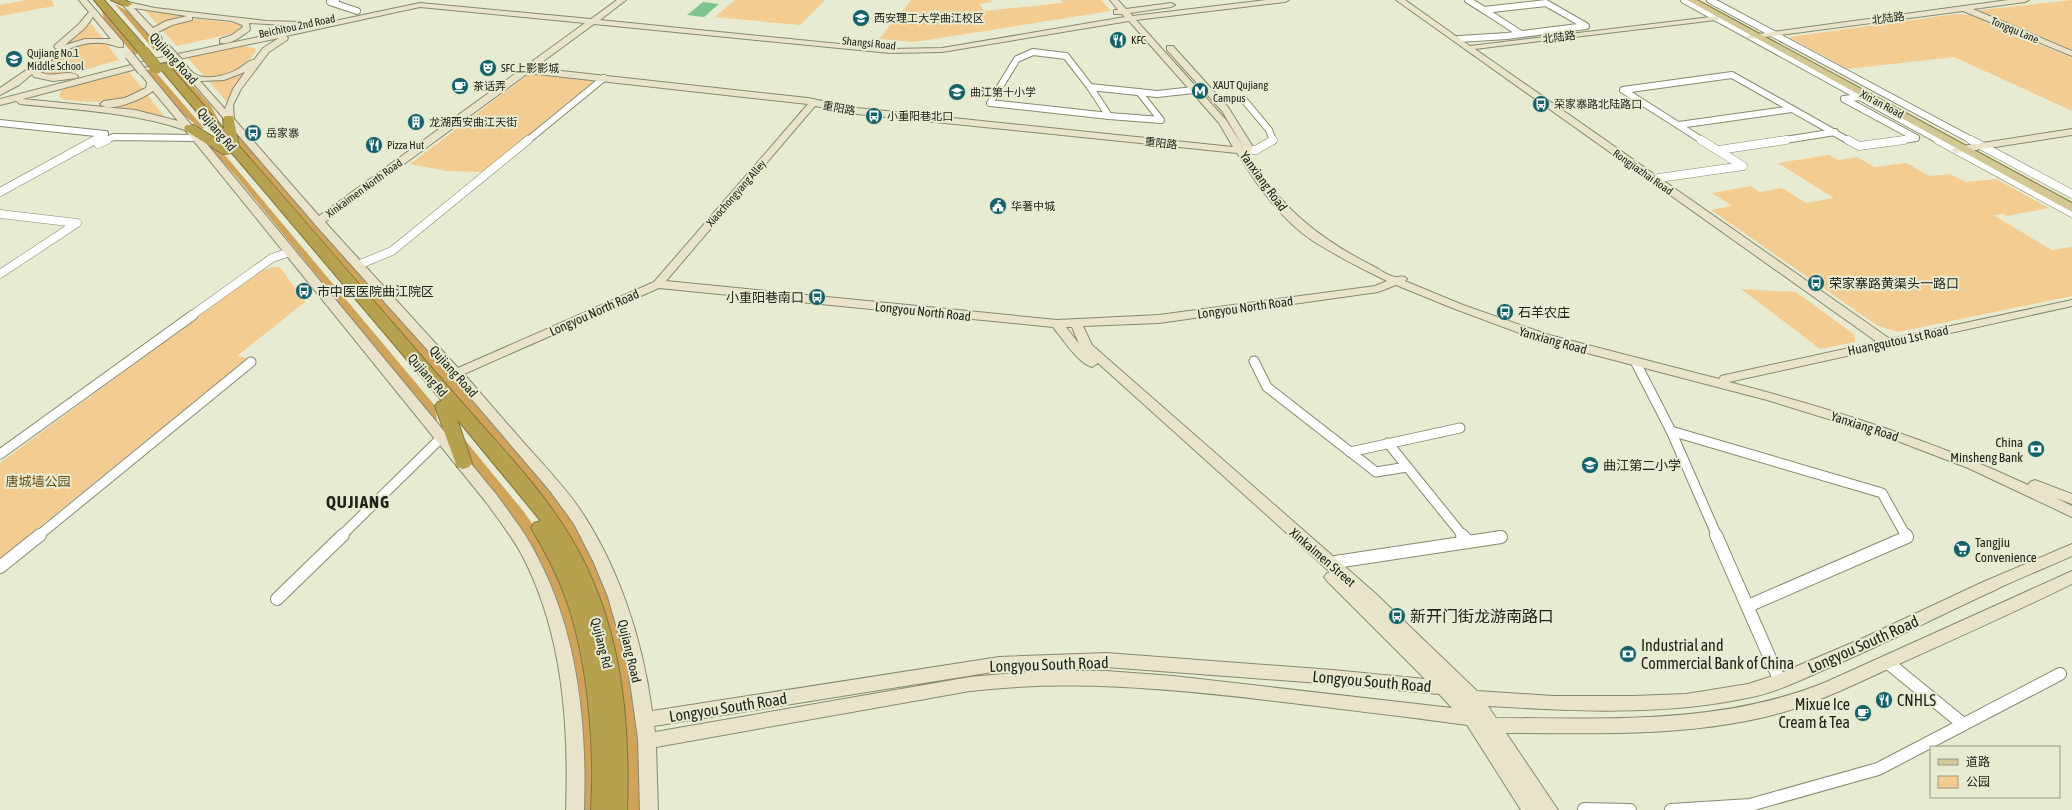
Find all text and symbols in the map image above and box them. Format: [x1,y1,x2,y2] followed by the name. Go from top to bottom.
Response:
[851,8,871,28] school or university icon: 西安理工大学曲江校区
[1871,10,1905,26] street label: 北陆路
[258,12,336,40] street label: Beichitou 2nd Road
[874,12,984,24] place label: 西安理工大学曲江校区
[1989,15,2041,45] street label: Tongqu Lane
[147,29,201,87] street label: Qujiang Road
[1542,29,1576,45] street label: 北陆路
[1108,30,1128,50] restaurant icon: KFC
[841,34,897,52] street label: Shangsi Road
[1131,34,1146,46] place label: KFC
[27,47,84,72] place label: Qujiang No.1 Middle School
[4,49,24,69] school or university icon: Qujiang No.1 Middle School
[478,58,498,78] theatre icon: SFC上影影城
[501,62,559,74] place label: SFC上影影城
[450,76,470,96] cafe icon: 茶话弄
[1213,79,1268,104] place label: XAUT Qujiang Campus
[473,80,506,92] place label: 茶话弄
[1190,81,1210,101] metro station icon: XAUT Qujiang Campus
[947,82,967,102] school or university icon: 曲江第十小学
[970,86,1036,98] place label: 曲江第十小学
[1858,88,1906,120] street label: Xin'an Road
[1531,94,1551,114] bus stop icon: 荣家寨路北陆路口
[1554,98,1642,110] place label: 荣家寨路北陆路口
[822,99,856,117] street label: 重阳路
[194,104,239,154] street label: Qujiang Rd
[864,106,884,126] bus stop icon: 小重阳巷北口
[887,110,953,122] place label: 小重阳巷北口
[406,112,426,132] building icon: 龙湖西安曲江天街
[429,116,517,128] place label: 龙湖西安曲江天街
[243,123,263,143] bus stop icon: 岳家寨
[266,127,299,139] place label: 岳家寨
[364,135,384,155] restaurant icon: Pizza Hut
[1144,135,1178,151] street label: 重阳路
[387,139,424,151] place label: Pizza Hut
[1611,147,1675,197] street label: Rongjiazhai Road
[1237,149,1290,214] street label: Yanxiang Road
[324,156,404,220] street label: Xinkaimen North Road
[704,157,768,229] street label: Xiaochongyang Alley
[988,196,1008,216] public building icon: 华著中城
[1011,200,1055,212] place label: 华著中城
[1806,273,1826,293] bus stop icon: 荣家寨路黄渠头一路口
[1829,276,1959,291] place label: 荣家寨路黄渠头一路口
[294,281,314,301] bus stop icon: 市中医医院曲江院区
[317,284,434,299] place label: 市中医医院曲江院区
[547,286,641,339] street label: Longyou North Road
[807,287,827,307] bus stop icon: 小重阳巷南口
[726,290,804,305] place label: 小重阳巷南口
[1196,293,1294,322] street label: Longyou North Road
[874,299,972,324] street label: Longyou North Road
[1495,302,1515,322] bus stop icon: 石羊农庄
[1518,305,1570,320] place label: 石羊农庄
[1846,322,1950,359] street label: Huangqutou 1st Road
[1517,324,1589,357] street label: Yanxiang Road
[427,342,481,400] street label: Qujiang Road
[405,351,450,400] street label: Qujiang Rd
[1829,409,1901,444] street label: Yanxiang Road
[1950,435,2023,465] place label: China Minsheng Bank
[2026,439,2046,459] bank icon: China Minsheng Bank
[1580,455,1600,475] school or university icon: 曲江第二小学
[1603,458,1681,473] place label: 曲江第二小学
[5,474,71,489] park label: 唐城墙公园
[326,492,390,512] district label: QUJIANG
[1287,525,1359,590] street label: Xinkaimen Street
[1975,535,2037,565] place label: Tangjiu Convenience
[1952,539,1972,559] supermarket icon: Tangjiu Convenience
[1387,606,1407,626] bus stop icon: 新开门街龙游南路口
[1410,607,1554,625] place label: 新开门街龙游南路口
[1805,612,1922,677] street label: Longyou South Road
[588,616,615,670] street label: Qujiang Rd
[615,618,644,684] street label: Qujiang Road
[1641,636,1794,672] place label: Industrial and Commercial Bank of China
[1618,644,1638,664] bank icon: Industrial and Commercial Bank of China
[989,653,1109,676] street label: Longyou South Road
[1312,667,1432,696] street label: Longyou South Road
[668,689,788,726] street label: Longyou South Road
[1874,690,1894,710] restaurant icon: CNHLS
[1897,691,1936,709] place label: CNHLS
[1778,695,1850,731] place label: Mixue Ice Cream & Tea
[1853,703,1873,723] cafe icon: Mixue Ice Cream & Tea
[1930,746,2060,798] legend
[1966,755,1990,769] text: 道路
[1966,775,1990,789] text: 公园

